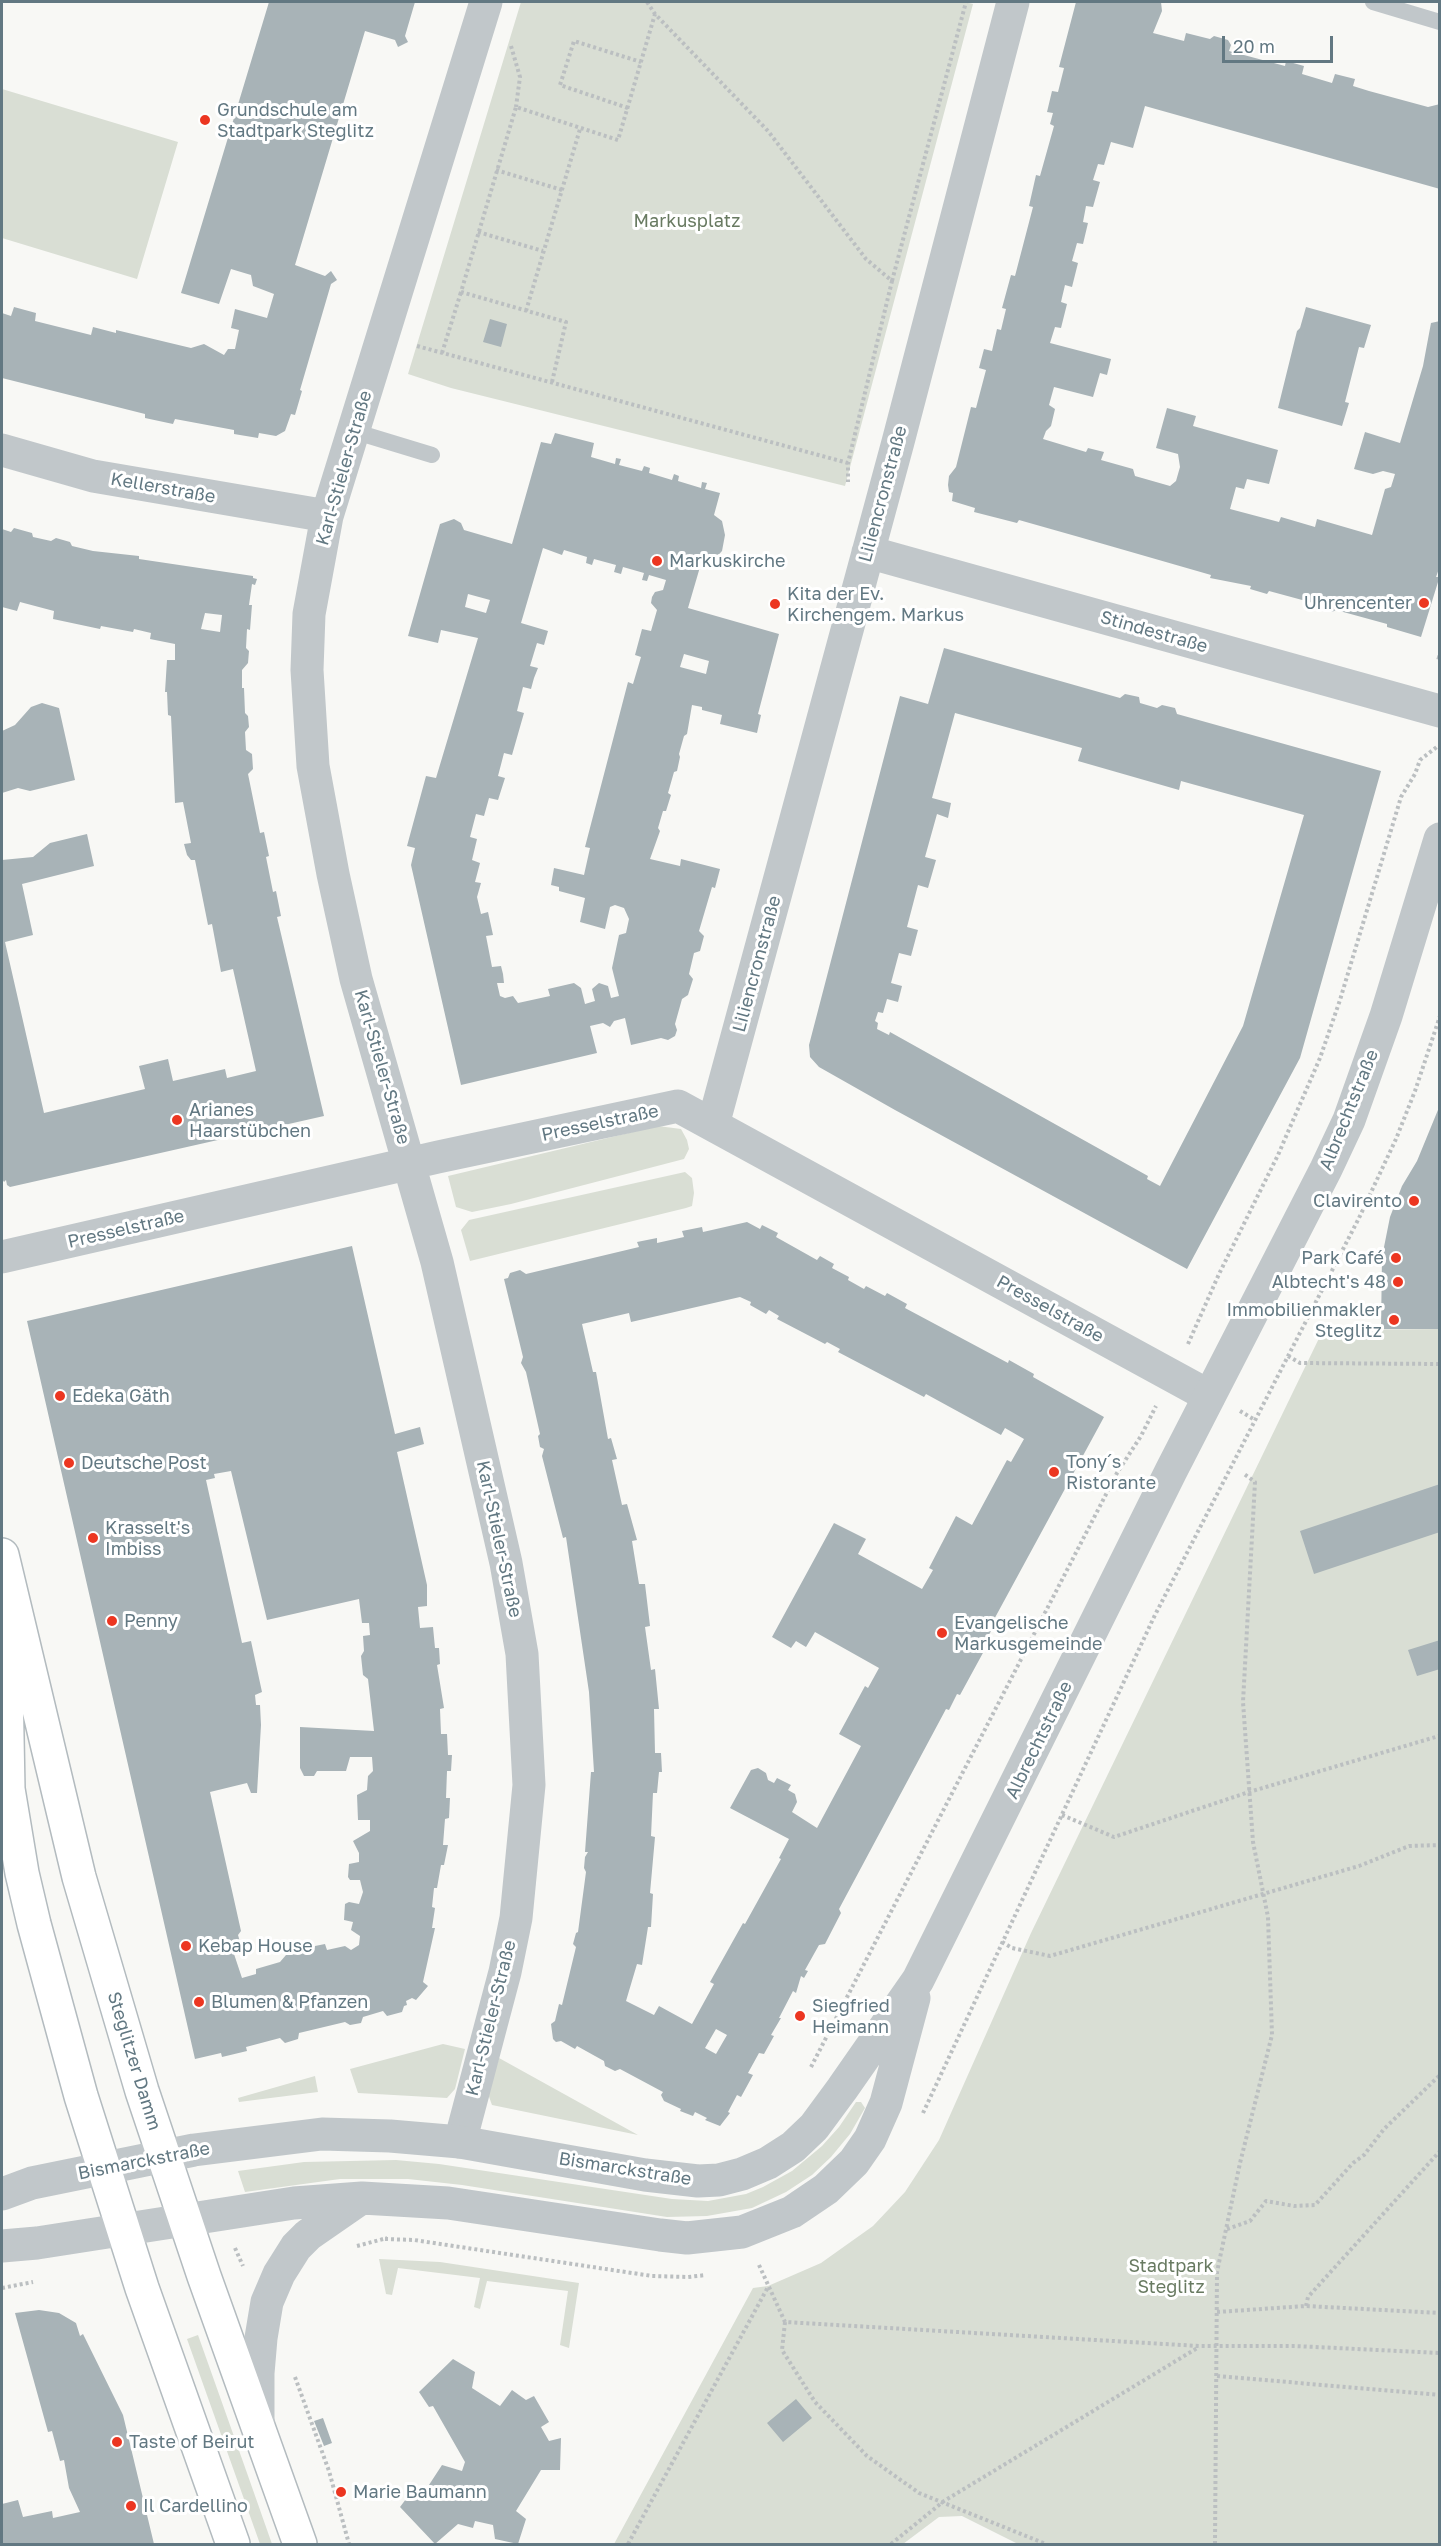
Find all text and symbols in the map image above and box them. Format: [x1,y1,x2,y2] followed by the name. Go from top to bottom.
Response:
[1225,24,1336,62] scale bar
[1233,35,1275,57] text: 20 m
[217,99,374,142] place label: Grundschule am Stadtpark Steglitz
[198,113,212,127] marker: Grundschule am Stadtpark Steglitz
[634,210,740,232] park label: Markusplatz
[312,388,376,548] street label: Karl-Stieler-Straße
[854,423,912,565] street label: Liliencronstraße
[109,468,217,508] street label: Kellerstraße
[669,550,785,572] place label: Markuskirche
[650,554,664,568] marker: Markuskirche
[787,583,964,626] place label: Kita der Ev. Kirchengem. Markus
[1304,592,1412,614] place label: Uhrencenter
[1417,596,1431,610] marker: Uhrencenter
[768,597,782,611] marker: Kita der Ev. Kirchengem. Markus
[1098,606,1210,658] street label: Stindestraße
[728,893,786,1035] street label: Liliencronstraße
[350,987,414,1147] street label: Karl-Stieler-Straße
[1315,1046,1383,1174] street label: Albrechtstraße
[189,1099,311,1142] place label: Arianes Haarstübchen
[540,1100,660,1146] street label: Presselstraße
[170,1113,184,1127] marker: Arianes Haarstübchen
[1313,1190,1402,1212] place label: Clavirento
[1407,1194,1421,1208] marker: Clavirento
[66,1205,186,1253] street label: Presselstraße
[1301,1247,1384,1269] place label: Park Café
[1389,1251,1403,1265] marker: Park Café
[993,1271,1107,1347] street label: Presselstraße
[1272,1271,1386,1293] place label: Albtecht's 48
[1391,1275,1405,1289] marker: Albtecht's 48
[1226,1299,1382,1342] place label: Immobilienmakler Steglitz
[1387,1313,1401,1327] marker: Immobilienmakler Steglitz
[72,1385,170,1407] place label: Edeka Gäth
[53,1389,67,1403] marker: Edeka Gäth
[1066,1451,1156,1494] place label: Tony´s Ristorante
[81,1452,207,1474] place label: Deutsche Post
[62,1456,76,1470] marker: Deutsche Post
[472,1459,526,1619] street label: Karl-Stieler-Straße
[1047,1465,1061,1479] marker: Tony´s Ristorante
[105,1517,190,1559] place label: Krasselt's Imbiss
[86,1531,100,1545] marker: Krasselt's Imbiss
[124,1610,178,1632] place label: Penny
[954,1612,1103,1654] place label: Evangelische Markusgemeinde
[105,1614,119,1628] marker: Penny
[935,1626,949,1640] marker: Evangelische Markusgemeinde
[1001,1678,1077,1802] street label: Albrechtstraße
[198,1935,313,1957] place label: Kebap House
[461,1938,521,2098] street label: Karl-Stieler-Straße
[179,1939,193,1953] marker: Kebap House
[103,1989,165,2133] street label: Steglitzer Damm
[211,1991,368,2013] place label: Blumen & Pfanzen
[192,1995,206,2009] marker: Blumen & Pfanzen
[812,1995,890,2038] place label: Siegfried Heimann
[793,2009,807,2023] marker: Siegfried Heimann
[76,2138,212,2184] street label: Bismarckstraße
[557,2148,693,2190] street label: Bismarckstraße
[1128,2255,1214,2298] park label: Stadtpark Steglitz
[129,2431,255,2453] place label: Taste of Beirut
[110,2435,124,2449] marker: Taste of Beirut
[353,2481,487,2503] place label: Marie Baumann
[334,2485,348,2499] marker: Marie Baumann
[143,2495,248,2517] place label: Il Cardellino
[124,2499,138,2513] marker: Il Cardellino

